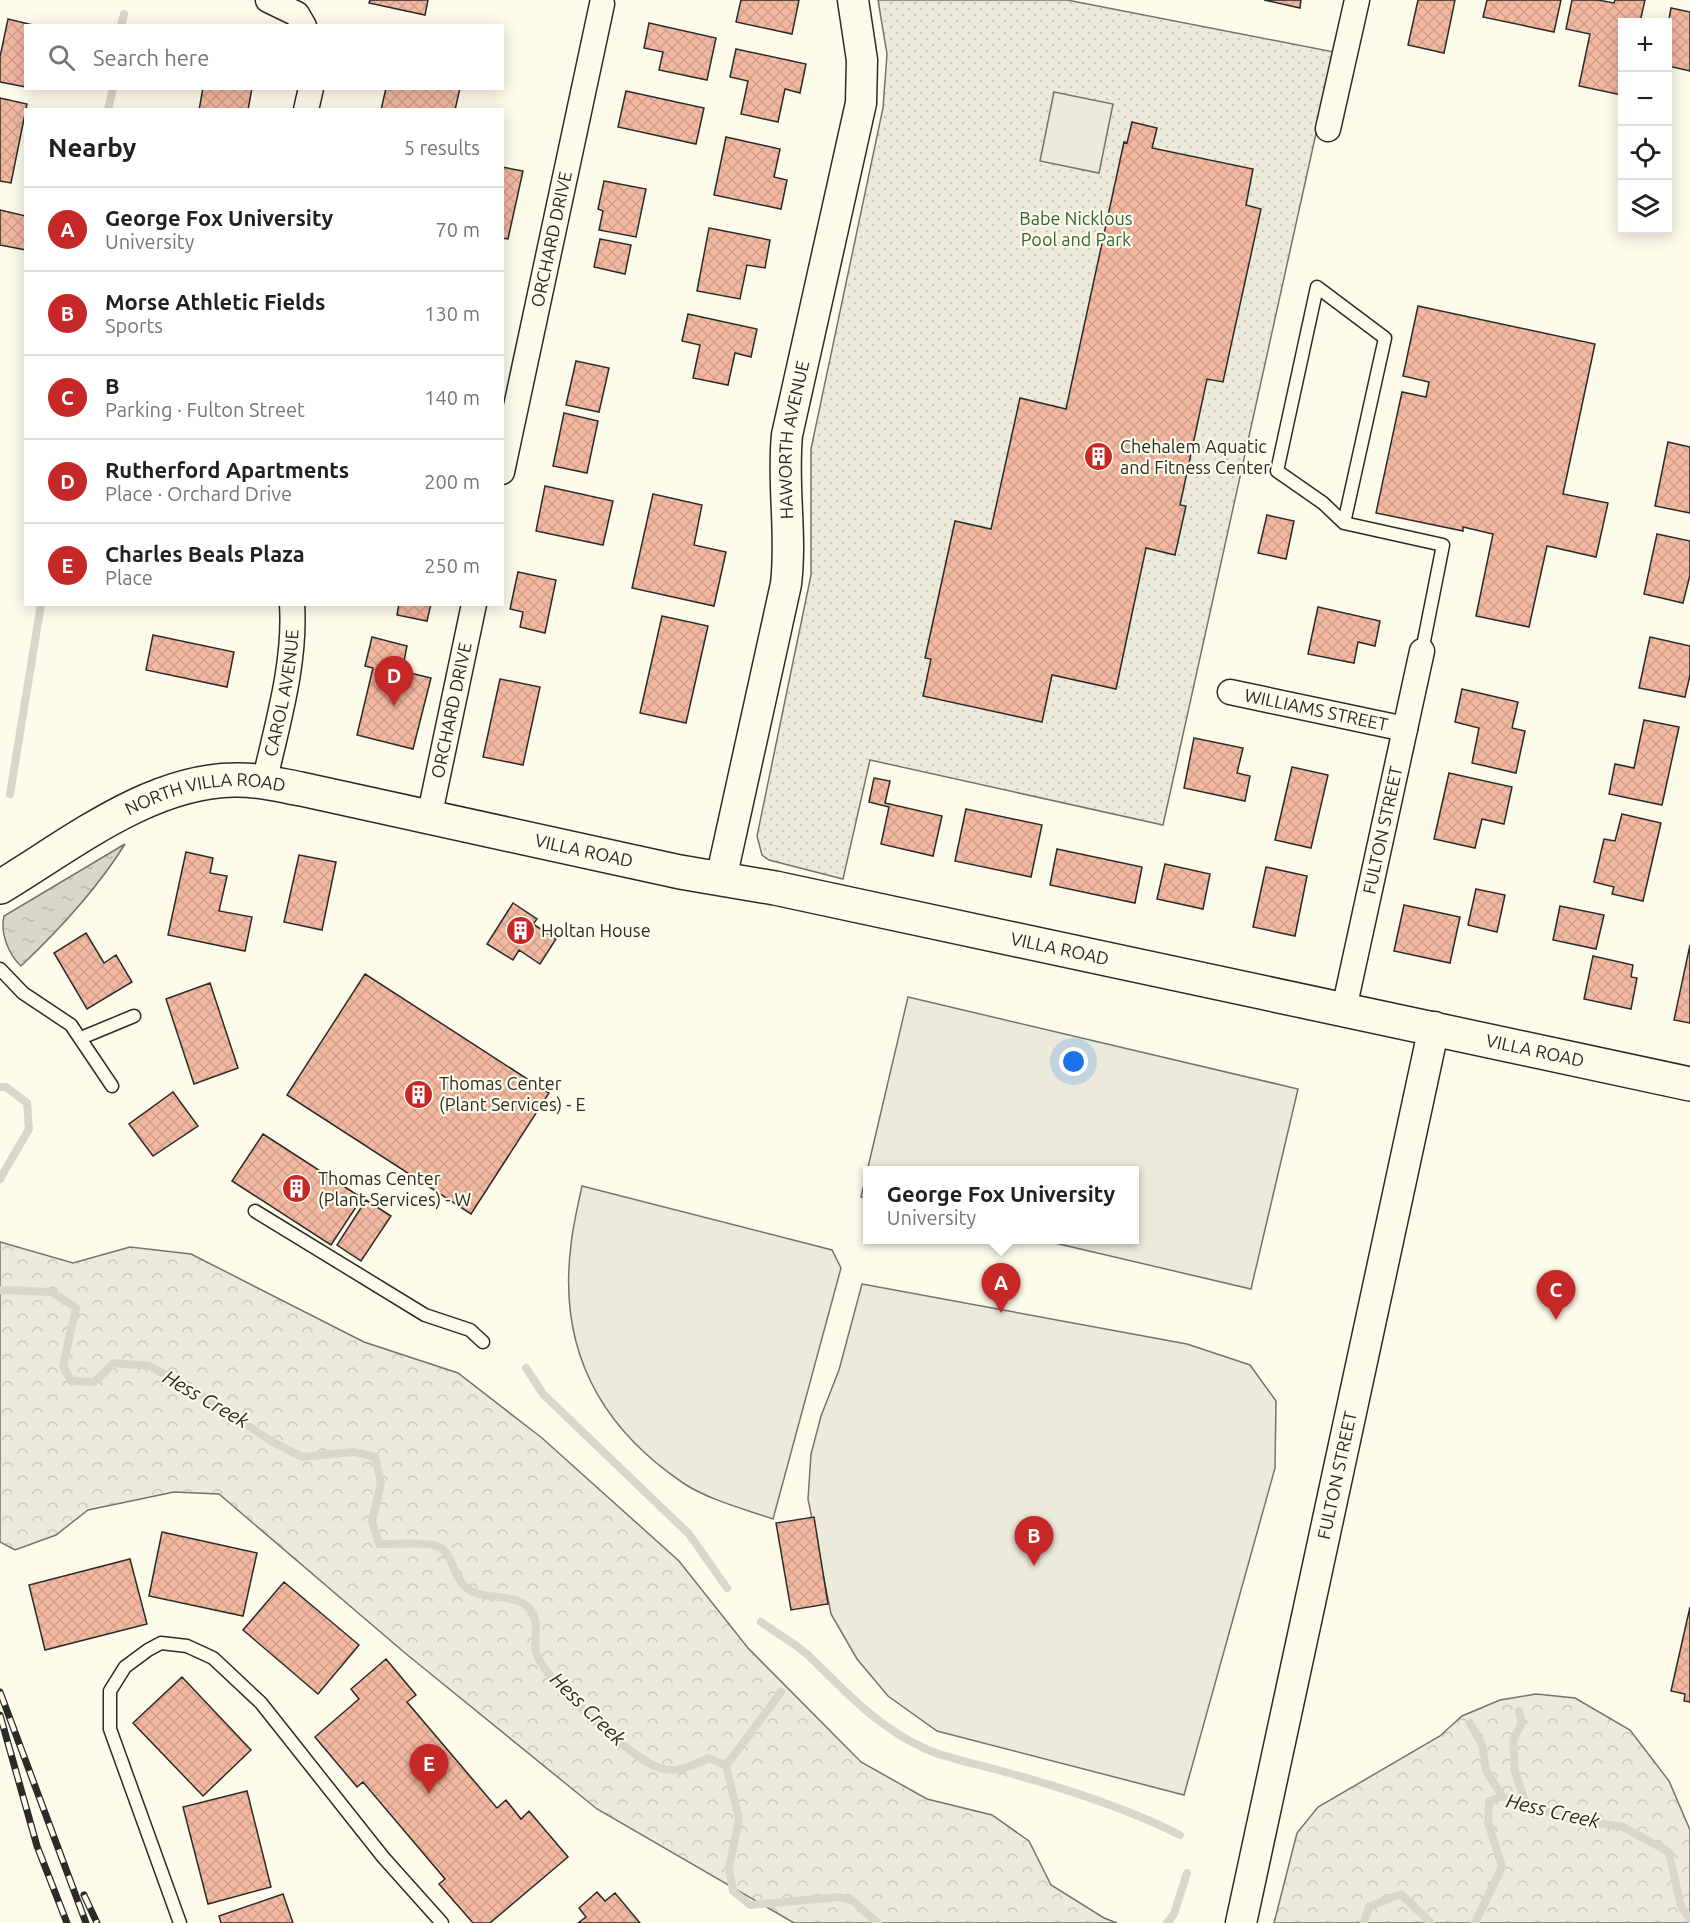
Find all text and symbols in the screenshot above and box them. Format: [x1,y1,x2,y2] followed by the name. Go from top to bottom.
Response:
[1618,18,1672,234] map controls
[1618,18,1672,72] button: +
[24,24,504,90] search box
[45,41,78,74] icon: search
[93,45,209,70] text: Search here
[1618,72,1672,126] button: −
[1618,126,1672,180] button: locate
[48,133,136,162] text: Nearby
[404,136,480,159] text: 5 results
[526,169,575,309] street label: ORCHARD DRIVE
[1618,180,1672,234] button: layers
[105,205,333,230] text: George Fox University
[1019,208,1133,249] park label: Babe Nicklous Pool and Park
[60,218,75,241] text: A
[436,218,480,241] text: 70 m
[105,230,194,253] text: University
[105,289,325,314] text: Morse Athletic Fields
[61,302,74,325] text: B
[424,302,480,325] text: 130 m
[105,314,163,337] text: Sports
[775,359,812,520] street label: HAWORTH AVENUE
[105,373,120,398] text: B
[61,386,74,409] text: C
[424,386,480,409] text: 140 m
[105,398,305,421] text: Parking · Fulton Street
[1120,436,1270,477] place label: Chehalem Aquatic and Fitness Center
[1083,441,1115,473] building icon: Chehalem Aquatic and Fitness Center
[105,457,349,482] text: Rutherford Apartments
[60,470,75,493] text: D
[424,470,480,493] text: 200 m
[105,482,292,505] text: Place · Orchard Drive
[105,541,305,566] text: Charles Beals Plaza
[62,554,73,577] text: E
[424,554,480,577] text: 250 m
[105,566,153,589] text: Place
[260,629,301,759] street label: CAROL AVENUE
[427,640,475,780] street label: ORCHARD DRIVE
[374,656,414,706] pin: D
[1243,684,1390,734] street label: WILLIAMS STREET
[1358,764,1406,896] street label: FULTON STREET
[121,769,287,818] street label: NORTH VILLA ROAD
[533,829,635,870] street label: VILLA ROAD
[504,915,536,947] building icon: Holtan House
[541,920,651,940] place label: Holtan House
[1009,928,1111,968] street label: VILLA ROAD
[1484,1030,1586,1070] street label: VILLA ROAD
[1059,1047,1088,1076] your location
[439,1073,586,1115] place label: Thomas Center (Plant Services) - E
[402,1078,434,1110] building icon: Thomas Center (Plant Services) - E
[863,1166,1139,1244] popup
[318,1168,472,1210] place label: Thomas Center (Plant Services) - W
[281,1173,313,1205] building icon: Thomas Center (Plant Services) - W
[887,1181,1115,1206] text: George Fox University
[887,1206,976,1229] text: University
[982,1264,1020,1313] pin: A
[1536,1270,1576,1320] pin: C
[159,1365,254,1433] water label: Hess Creek
[1313,1409,1360,1541] street label: FULTON STREET
[1014,1516,1054,1566] pin: B
[546,1667,631,1751] water label: Hess Creek
[410,1744,448,1794] pin: E
[1504,1789,1603,1833] water label: Hess Creek

